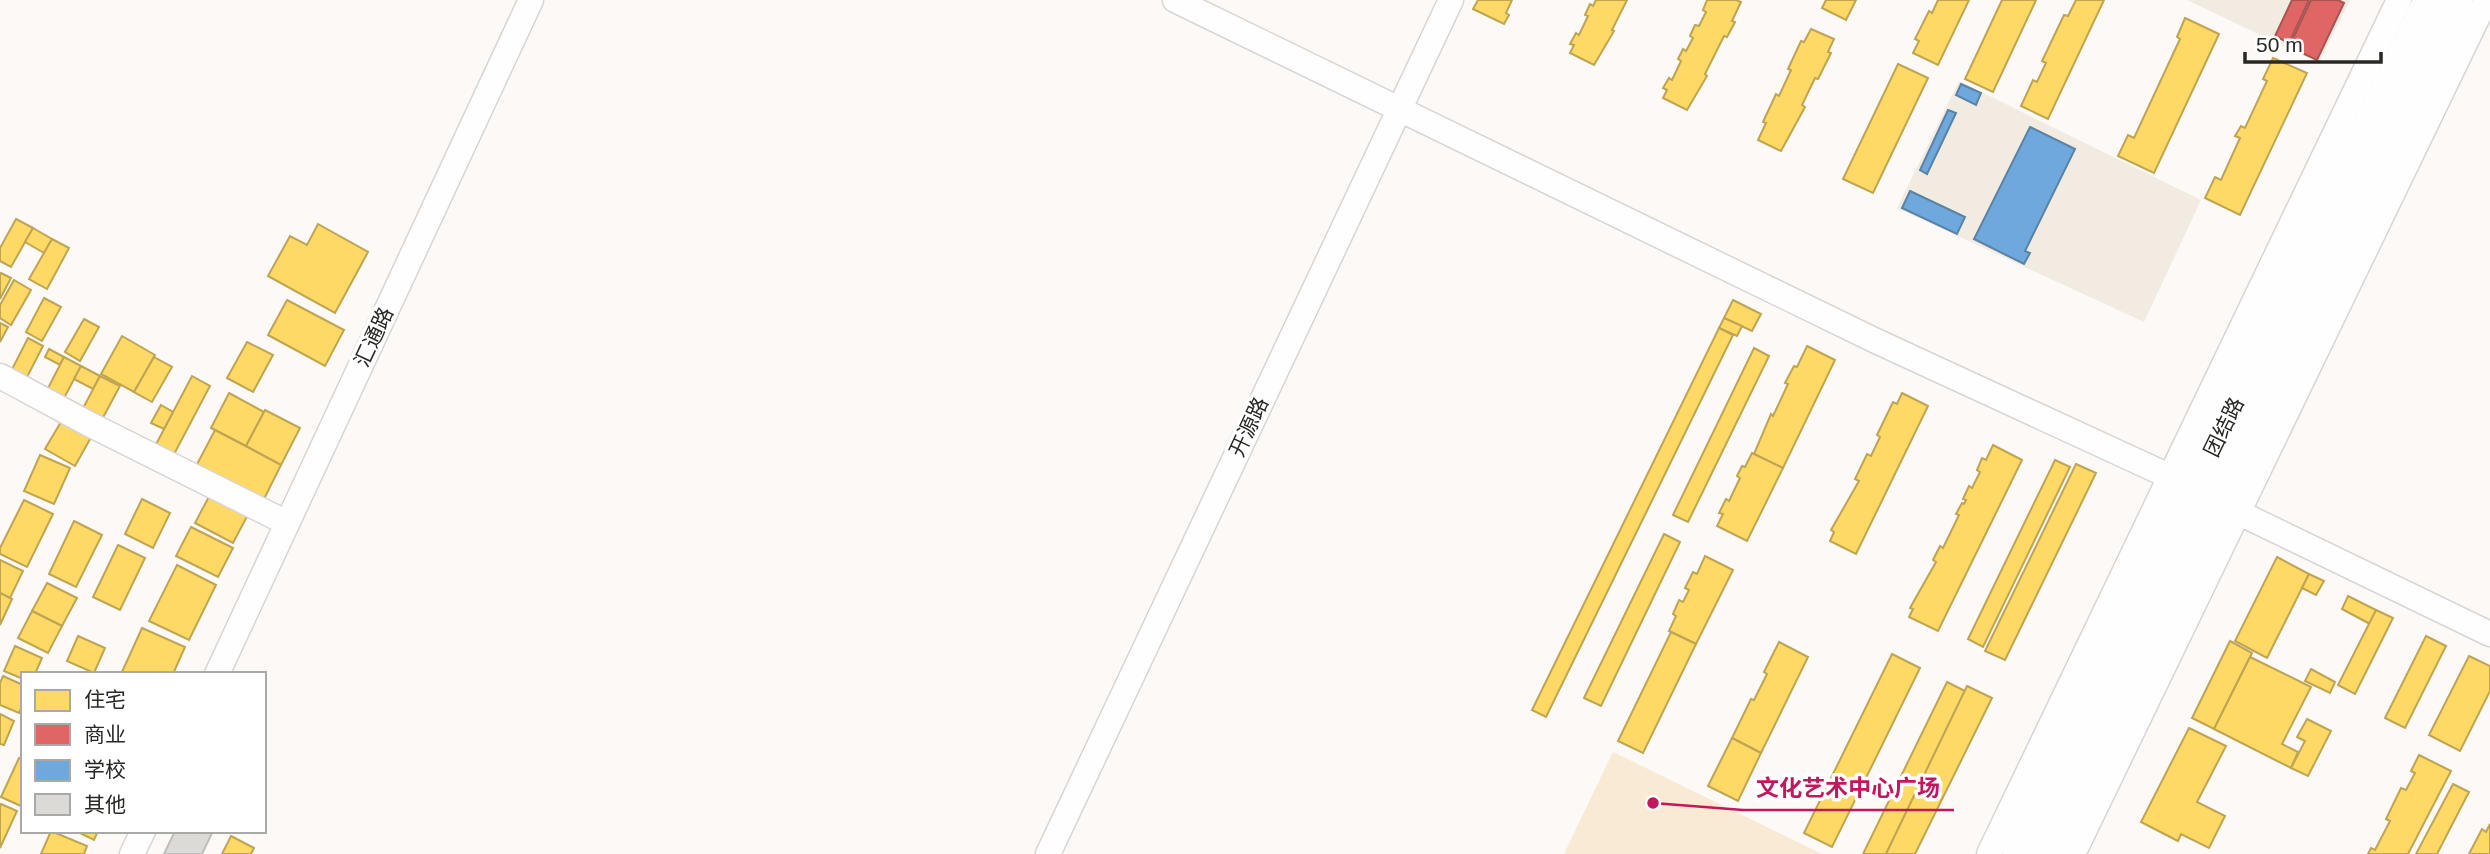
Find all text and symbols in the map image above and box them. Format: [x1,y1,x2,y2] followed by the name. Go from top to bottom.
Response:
[2245,21,2382,65] scale bar
[2256,33,2303,56] text: 50 m
[350,303,397,370] street label: 汇通路
[1225,393,1272,460] street label: 开源路
[2199,393,2248,460] street label: 团结路
[21,672,266,833] legend
[84,688,126,711] text: 住宅
[84,723,126,746] text: 商业
[84,758,126,781] text: 学校
[1743,766,1954,810] callout: 文化艺术中心广场
[1756,775,1940,801] text: 文化艺术中心广场
[84,793,126,816] text: 其他

